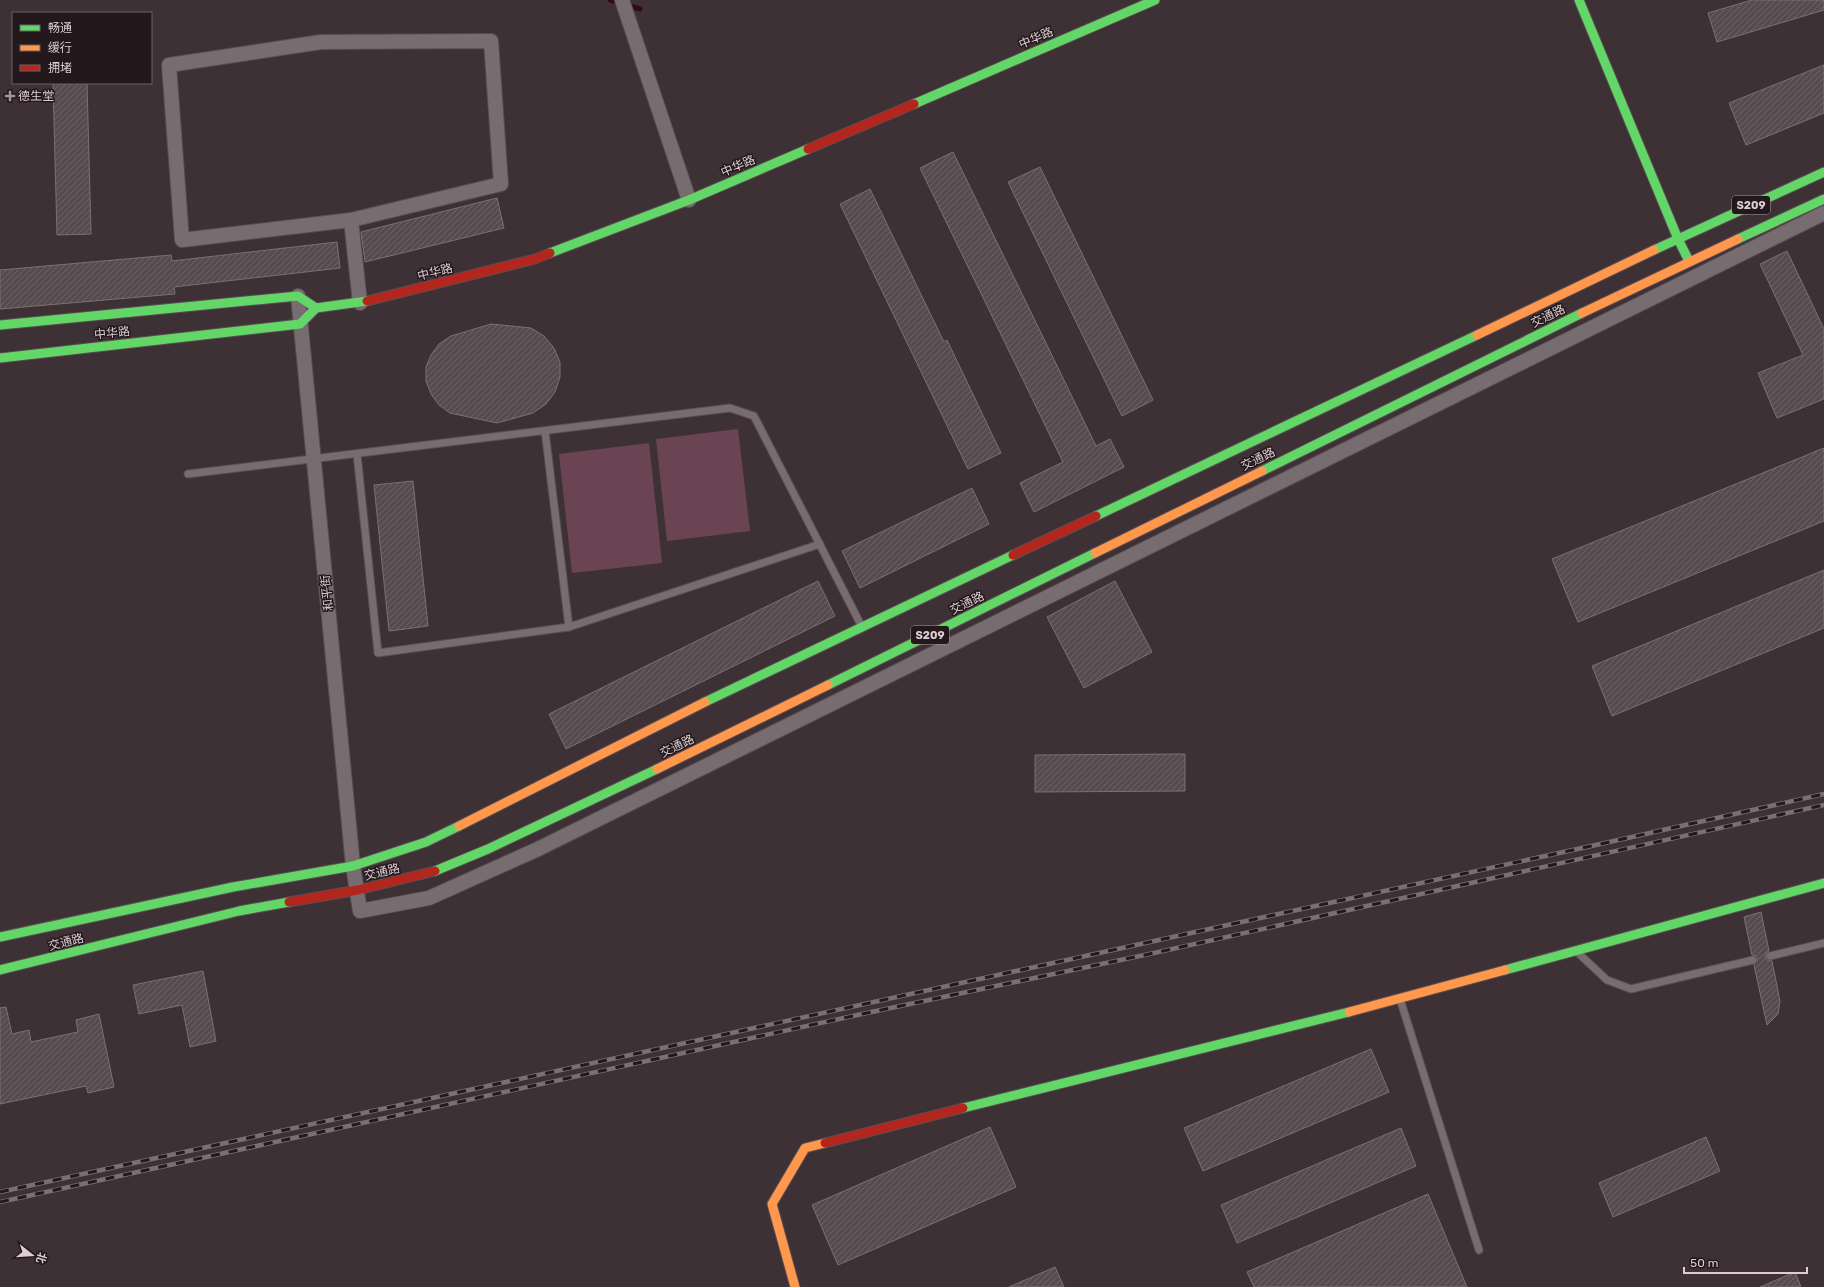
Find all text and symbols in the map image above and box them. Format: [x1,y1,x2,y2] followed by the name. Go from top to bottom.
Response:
[12,12,152,84] legend
[48,21,72,35] text: 畅通
[1017,25,1055,51] street label: 中华路
[48,41,72,55] text: 缓行
[48,61,72,75] text: 拥堵
[18,89,54,103] place label: 德生堂
[5,91,15,101] marker: 德生堂
[719,153,757,179] street label: 中华路
[1732,196,1770,214] road number: S209
[416,261,454,283] street label: 中华路
[1529,302,1567,330] street label: 交通路
[93,324,131,342] street label: 中华路
[1239,445,1277,473] street label: 交通路
[318,574,336,612] street label: 和平街
[948,589,986,617] street label: 交通路
[911,626,949,644] road number: S209
[658,732,696,760] street label: 交通路
[363,861,401,883] street label: 交通路
[47,931,85,953] street label: 交通路
[12,1235,52,1275] north arrow
[1684,1249,1807,1275] scale bar
[33,1251,49,1265] text: 北
[1690,1256,1718,1270] text: 50 m

